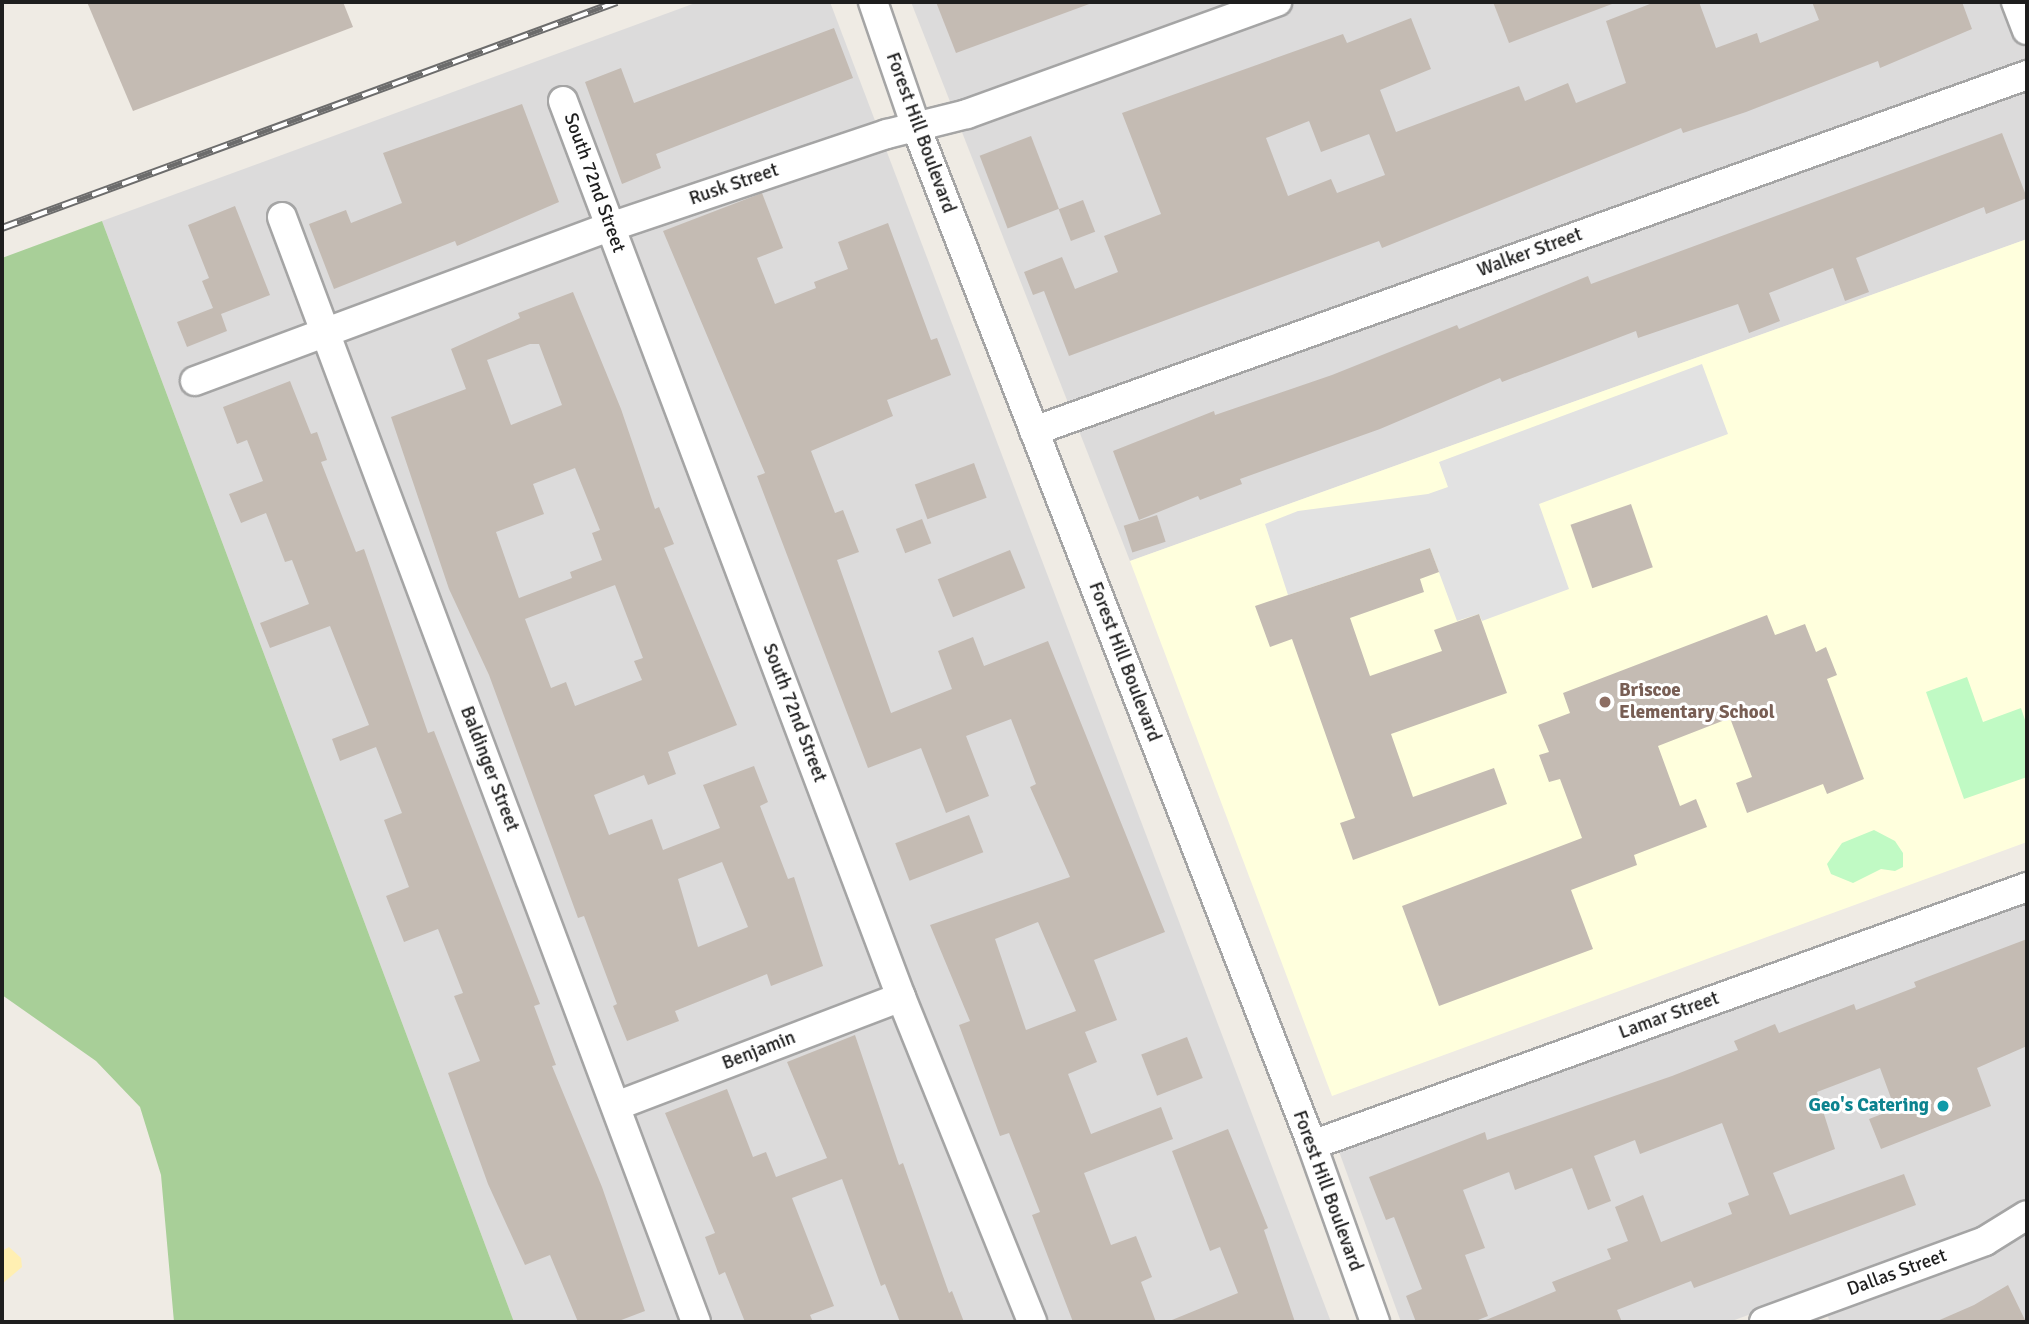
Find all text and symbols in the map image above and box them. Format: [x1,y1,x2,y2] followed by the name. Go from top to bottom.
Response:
[880,50,960,216] street label: Forest Hill Boulevard
[558,110,630,256] street label: South 72nd Street
[686,159,782,211] street label: Rusk Street
[1474,223,1586,283] street label: Walker Street
[1083,579,1165,745] street label: Forest Hill Boulevard
[757,640,831,786] street label: South 72nd Street
[1619,680,1775,724] place label: Briscoe Elementary School
[1597,694,1613,710] marker: Briscoe Elementary School
[455,703,523,835] street label: Baldinger Street
[1616,987,1722,1045] street label: Lamar Street
[719,1027,799,1075] street label: Benjamin
[1809,1095,1929,1117] place label: Geo's Catering
[1935,1098,1951,1114] marker: Geo's Catering
[1287,1108,1367,1274] street label: Forest Hill Boulevard
[1844,1244,1950,1302] street label: Dallas Street

